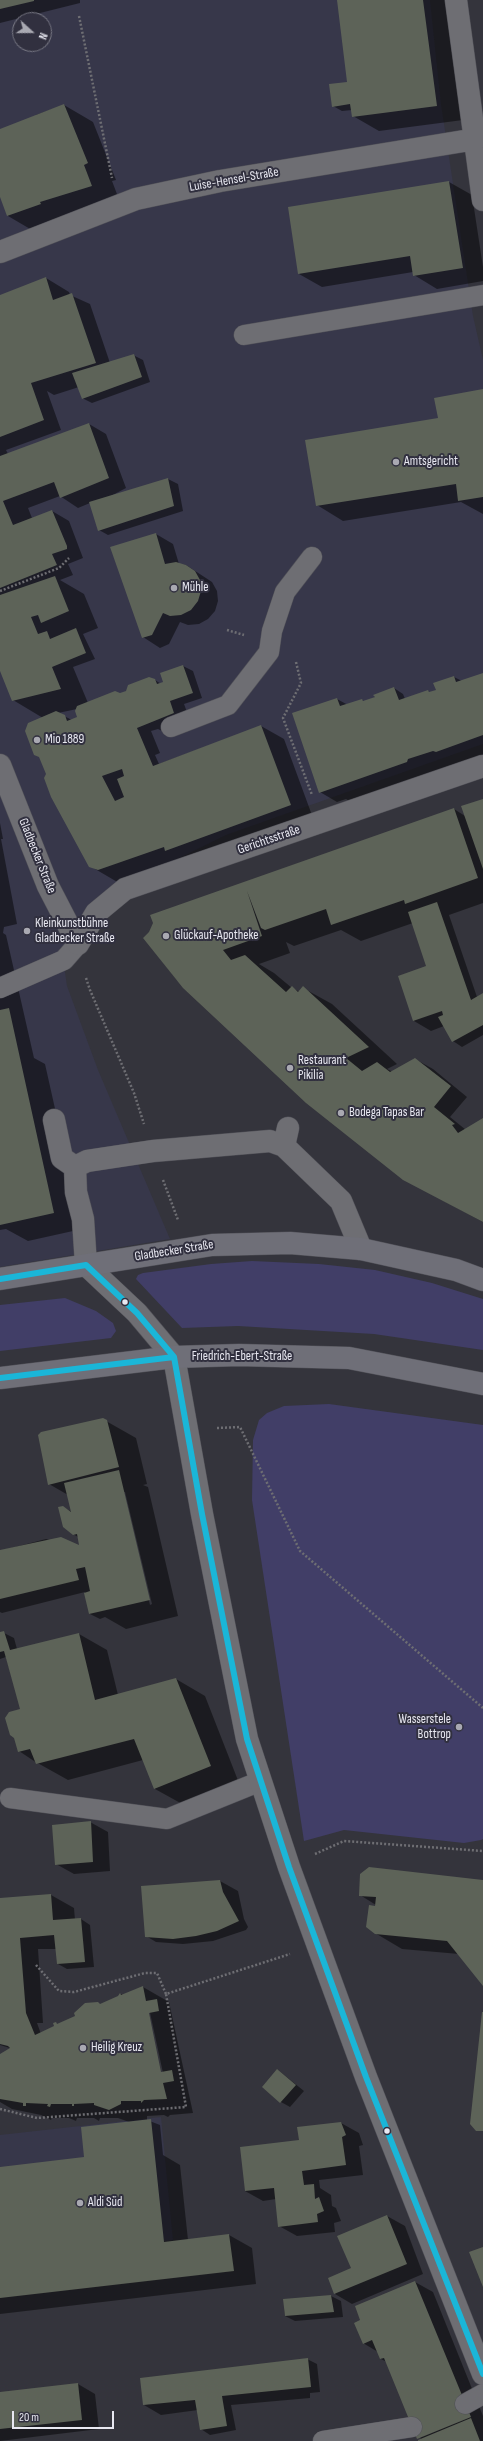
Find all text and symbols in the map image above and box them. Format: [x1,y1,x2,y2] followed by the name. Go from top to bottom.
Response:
[12,12,52,52] north arrow
[36,31,50,41] text: N
[188,164,280,196] street label: Luise-Hensel-Straße
[404,454,458,470] place label: Amtsgericht
[391,457,401,467] marker: Amtsgericht
[182,580,208,596] place label: Mühle
[169,583,179,593] marker: Mühle
[45,732,84,748] place label: Mio 1889
[32,735,42,745] marker: Mio 1889
[15,816,59,896] street label: Gladbecker Straße
[236,822,302,858] street label: Gerichtsstraße
[35,916,115,947] place label: Kleinkunstbühne Gladbecker Straße
[22,926,32,936] marker: Kleinkunstbühne Gladbecker Straße
[174,928,258,944] place label: Glückauf-Apotheke
[161,931,171,941] marker: Glückauf-Apotheke
[298,1053,346,1084] place label: Restaurant Pikilia
[285,1063,295,1073] marker: Restaurant Pikilia
[349,1105,424,1121] place label: Bodega Tapas Bar
[336,1108,346,1118] marker: Bodega Tapas Bar
[133,1237,215,1265] street label: Gladbecker Straße
[120,1297,130,1307] unlabelled marker
[192,1349,292,1365] street label: Friedrich-Ebert-Straße
[399,1712,451,1743] place label: Wasserstele Bottrop
[454,1722,464,1732] marker: Wasserstele Bottrop
[91,2040,142,2056] place label: Heilig Kreuz
[78,2043,88,2053] marker: Heilig Kreuz
[382,2126,392,2136] unlabelled marker
[88,2195,122,2211] place label: Aldi Süd
[75,2198,85,2208] marker: Aldi Süd
[14,2403,116,2429] scale bar
[19,2410,39,2425] text: 20 m

